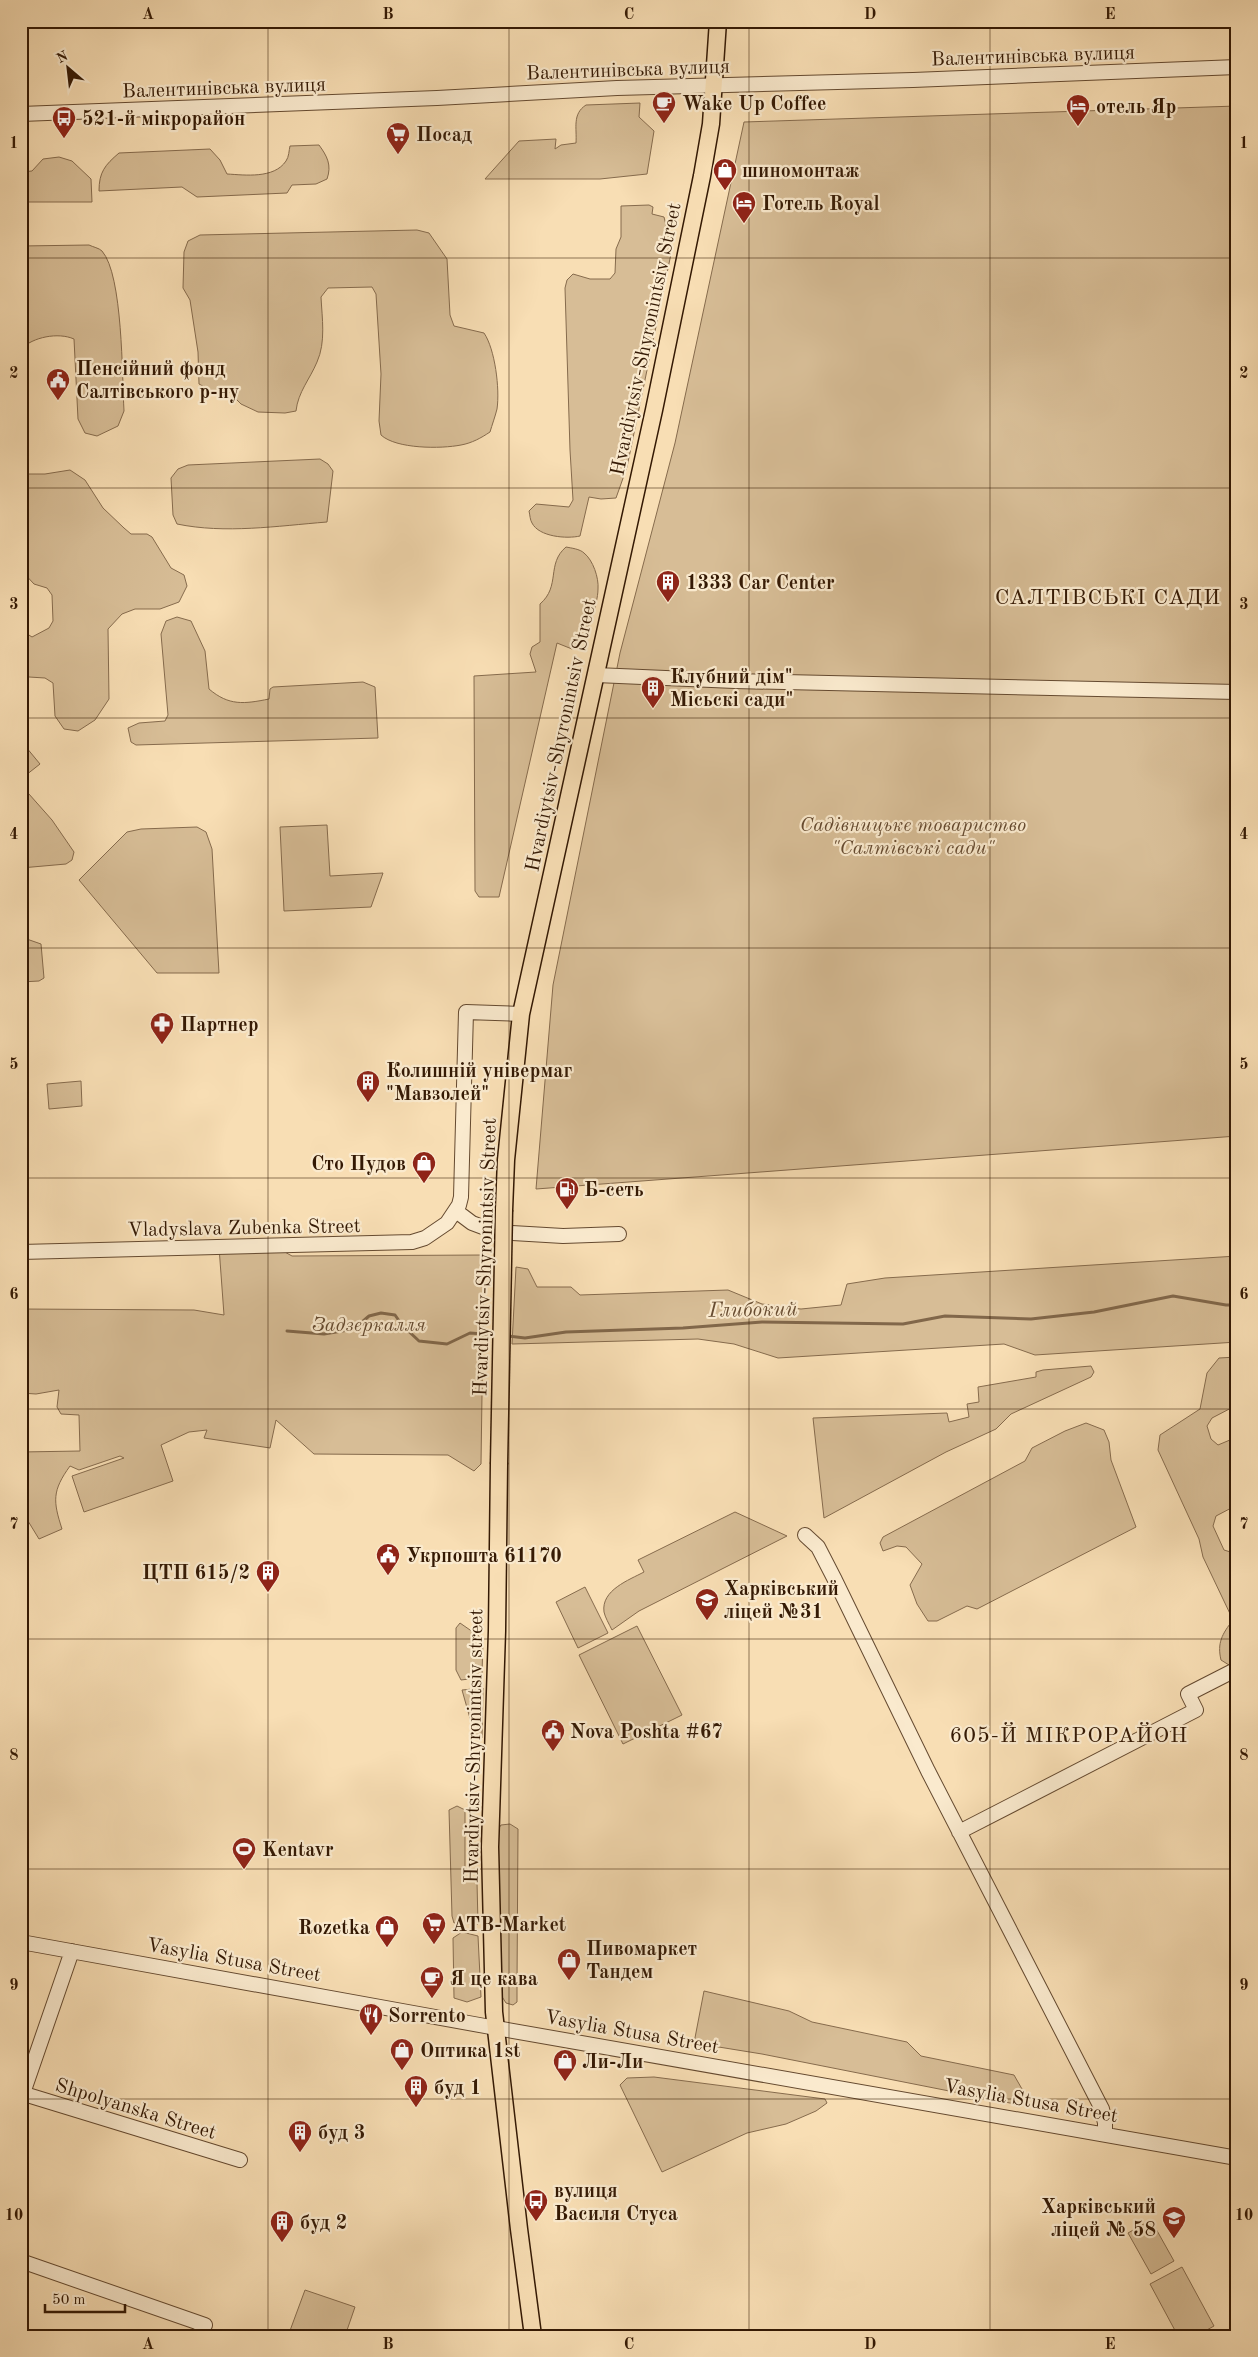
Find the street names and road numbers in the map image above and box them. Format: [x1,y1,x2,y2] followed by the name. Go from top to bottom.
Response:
[931,43,1135,71] street label: Валентинівська вулиця
[526,57,730,85] street label: Валентинівська вулиця
[122,75,326,103] street label: Валентинівська вулиця
[608,201,686,478] street label: Hvardiytsiv-Shyronintsiv Street
[523,597,601,874] street label: Hvardiytsiv-Shyronintsiv Street
[471,1118,501,1397] street label: Hvardiytsiv-Shyronintsiv Street
[127,1217,361,1241] street label: Vladyslava Zubenka Street
[463,1608,487,1884] street label: Hvardiytsiv-Shyronintsiv street
[145,1936,322,1986] street label: Vasylia Stusa Street
[543,2008,720,2058] street label: Vasylia Stusa Street
[53,2076,218,2144] street label: Shpolyanska Street
[942,2077,1119,2127] street label: Vasylia Stusa Street

